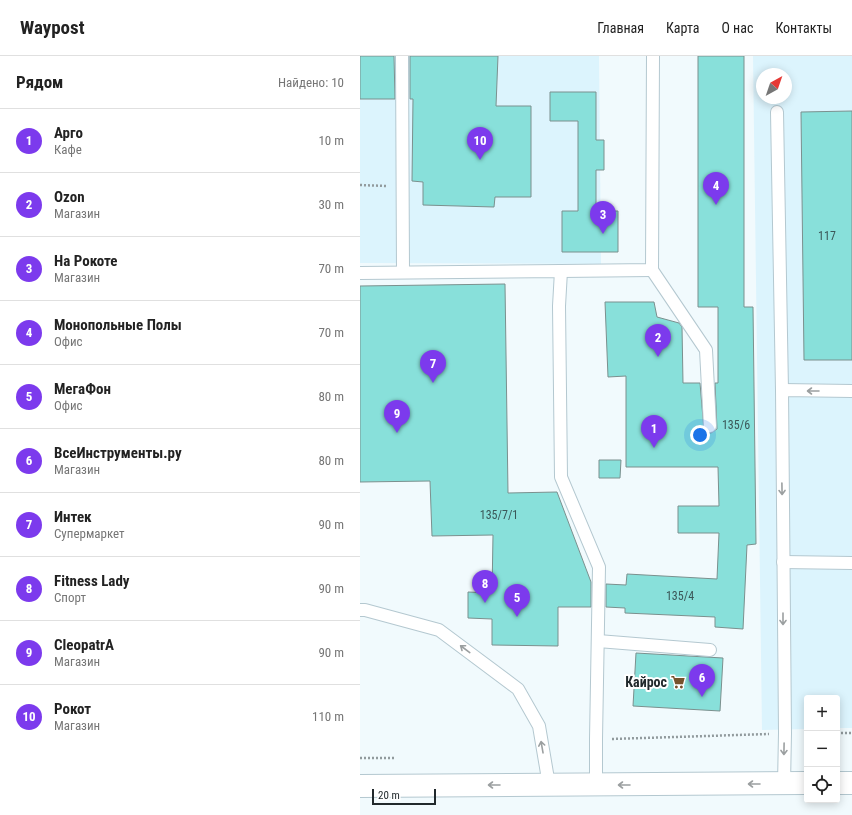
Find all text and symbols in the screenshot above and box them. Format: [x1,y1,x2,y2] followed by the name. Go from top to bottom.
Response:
[20,16,85,39] text: Waypost
[597,20,644,36] text: Главная
[666,20,699,36] text: Карта
[721,20,753,36] text: О нас
[775,20,832,36] text: Контакты
[756,68,792,104] north arrow
[16,72,63,92] text: Рядом
[278,75,344,90] text: Найдено: 10
[54,124,83,142] text: Арго
[467,127,493,160] pin: 10
[26,133,32,148] text: 1
[318,133,344,148] text: 10 m
[54,142,82,157] text: Кафе
[703,172,729,205] pin: 4
[54,188,85,206] text: Ozon
[26,197,32,212] text: 2
[318,197,344,212] text: 30 m
[590,201,616,234] pin: 3
[54,206,100,221] text: Магазин
[818,229,836,243] house number: 117
[54,252,118,270] text: На Рокоте
[26,261,32,276] text: 3
[318,261,344,276] text: 70 m
[54,270,100,285] text: Магазин
[54,316,182,334] text: Монопольные Полы
[645,324,671,357] pin: 2
[26,325,32,340] text: 4
[318,325,344,340] text: 70 m
[54,334,83,349] text: Офис
[420,350,446,383] pin: 7
[54,380,111,398] text: МегаФон
[807,387,820,395] one-way arrow
[26,389,32,404] text: 5
[318,389,344,404] text: 80 m
[54,398,83,413] text: Офис
[384,400,410,433] pin: 9
[641,415,667,448] pin: 1
[722,418,750,432] house number: 135/6
[690,425,710,445] your location
[54,444,182,462] text: ВсеИнструменты.ру
[26,453,32,468] text: 6
[318,453,344,468] text: 80 m
[54,462,100,477] text: Магазин
[779,482,786,495] one-way arrow
[54,508,92,526] text: Интек
[480,508,518,522] house number: 135/7/1
[26,517,32,532] text: 7
[318,517,344,532] text: 90 m
[54,526,125,541] text: Супермаркет
[472,570,498,603] pin: 8
[54,572,130,590] text: Fitness Lady
[26,581,32,596] text: 8
[318,581,344,596] text: 90 m
[504,584,530,617] pin: 5
[666,589,694,603] house number: 135/4
[54,590,86,605] text: Спорт
[780,612,787,625] one-way arrow
[54,636,114,654] text: CleopatrA
[26,645,32,660] text: 9
[318,645,344,660] text: 90 m
[459,645,470,653] one-way arrow
[54,654,100,669] text: Магазин
[689,664,715,697] pin: 6
[625,674,668,690] place label: Кайрос
[670,674,686,690] supermarket icon: Кайрос
[804,695,840,803] map controls
[804,695,840,731] button: +
[54,700,91,718] text: Рокот
[22,709,36,724] text: 10
[312,709,344,724] text: 110 m
[54,718,100,733] text: Магазин
[804,731,840,767] button: −
[538,740,546,753] one-way arrow
[780,742,788,755] one-way arrow
[804,767,840,803] button: locate
[748,780,761,788] one-way arrow
[488,781,501,789] one-way arrow
[618,781,631,789] one-way arrow
[372,787,436,806] scale bar
[378,789,400,802] text: 20 m

